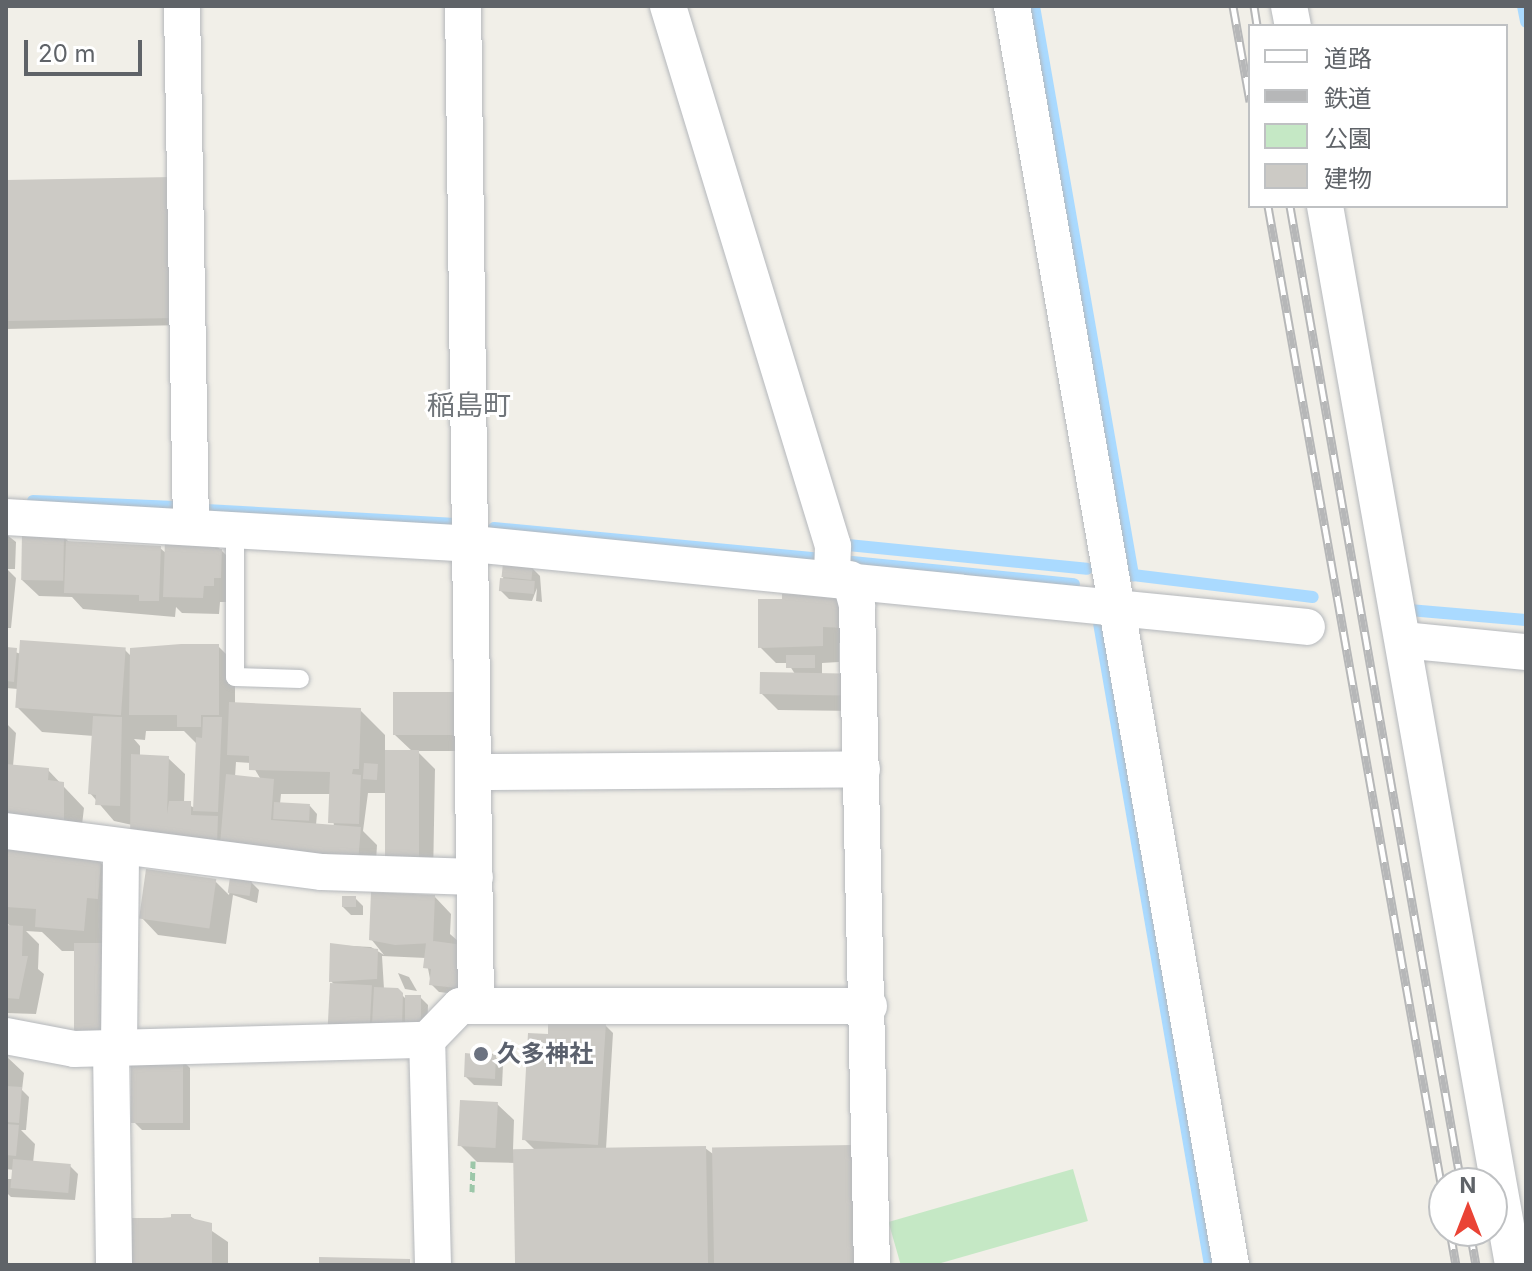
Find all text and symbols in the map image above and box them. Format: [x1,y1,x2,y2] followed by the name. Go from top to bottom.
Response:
[28,24,146,74] scale bar
[1248,24,1508,208] legend
[38,39,96,68] text: 20 m
[1324,44,1372,73] text: 道路
[1324,84,1372,113] text: 鉄道
[1324,124,1372,153] text: 公園
[1324,164,1372,193] text: 建物
[427,388,511,422] district label: 稲島町
[497,1040,593,1068] place label: 久多神社
[472,1045,490,1063] marker: 久多神社
[1428,1167,1508,1247] north arrow
[1460,1172,1476,1198] text: N

